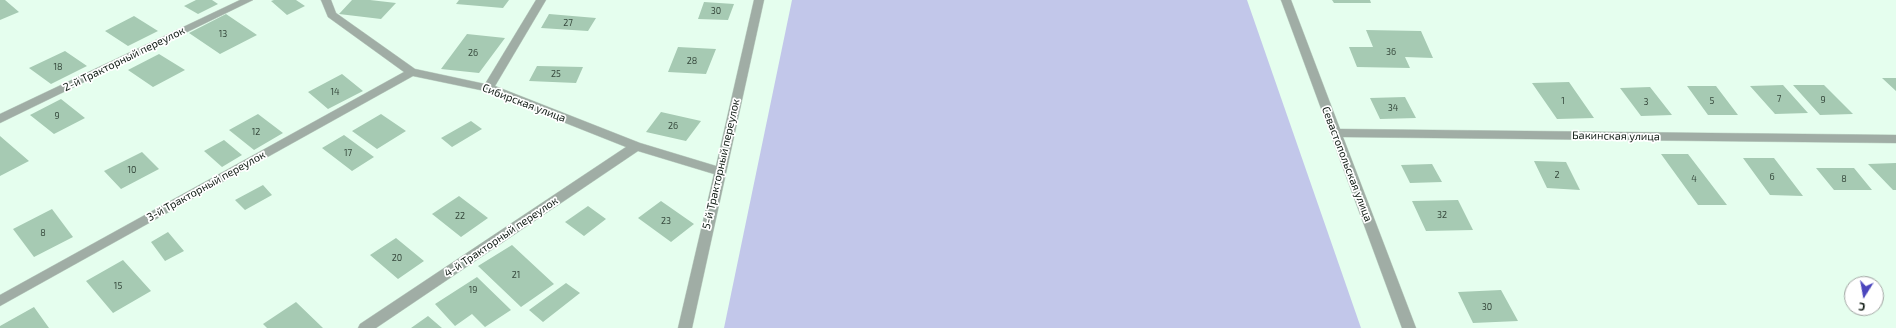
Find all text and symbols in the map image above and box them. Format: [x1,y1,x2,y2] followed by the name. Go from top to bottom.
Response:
[711,6,721,16] house number: 30
[563,18,573,28] house number: 27
[61,24,187,94] street label: 2-й Тракторный переулок
[219,29,227,39] house number: 13
[1386,47,1396,57] house number: 36
[468,48,478,58] house number: 26
[687,56,697,66] house number: 28
[53,62,63,72] house number: 18
[551,69,561,79] house number: 25
[480,81,568,125] street label: Сибирская улица
[330,87,340,97] house number: 14
[1777,94,1781,104] house number: 7
[1820,95,1826,105] house number: 9
[1561,96,1565,106] house number: 1
[1710,96,1714,106] house number: 5
[1643,97,1649,107] house number: 3
[700,98,742,230] street label: 5-й Тракторный переулок
[1388,103,1398,113] house number: 34
[1319,105,1375,223] street label: Севастопольская улица
[54,111,60,121] house number: 9
[668,121,678,131] house number: 26
[252,127,260,137] house number: 12
[1572,129,1660,143] street label: Бакинская улица
[144,148,268,224] street label: 3-й Тракторный переулок
[344,148,352,158] house number: 17
[127,165,137,175] house number: 10
[1554,170,1560,180] house number: 2
[1769,172,1775,182] house number: 6
[1691,174,1697,184] house number: 4
[1841,174,1847,184] house number: 8
[442,194,560,280] street label: 4-й Тракторный переулок
[1437,210,1447,220] house number: 32
[455,211,465,221] house number: 22
[661,216,671,226] house number: 23
[40,228,46,238] house number: 8
[392,253,402,263] house number: 20
[512,270,520,280] house number: 21
[1844,276,1884,316] north arrow
[114,281,122,291] house number: 15
[469,285,477,295] house number: 19
[1857,300,1866,314] text: С
[1482,302,1492,312] house number: 30

